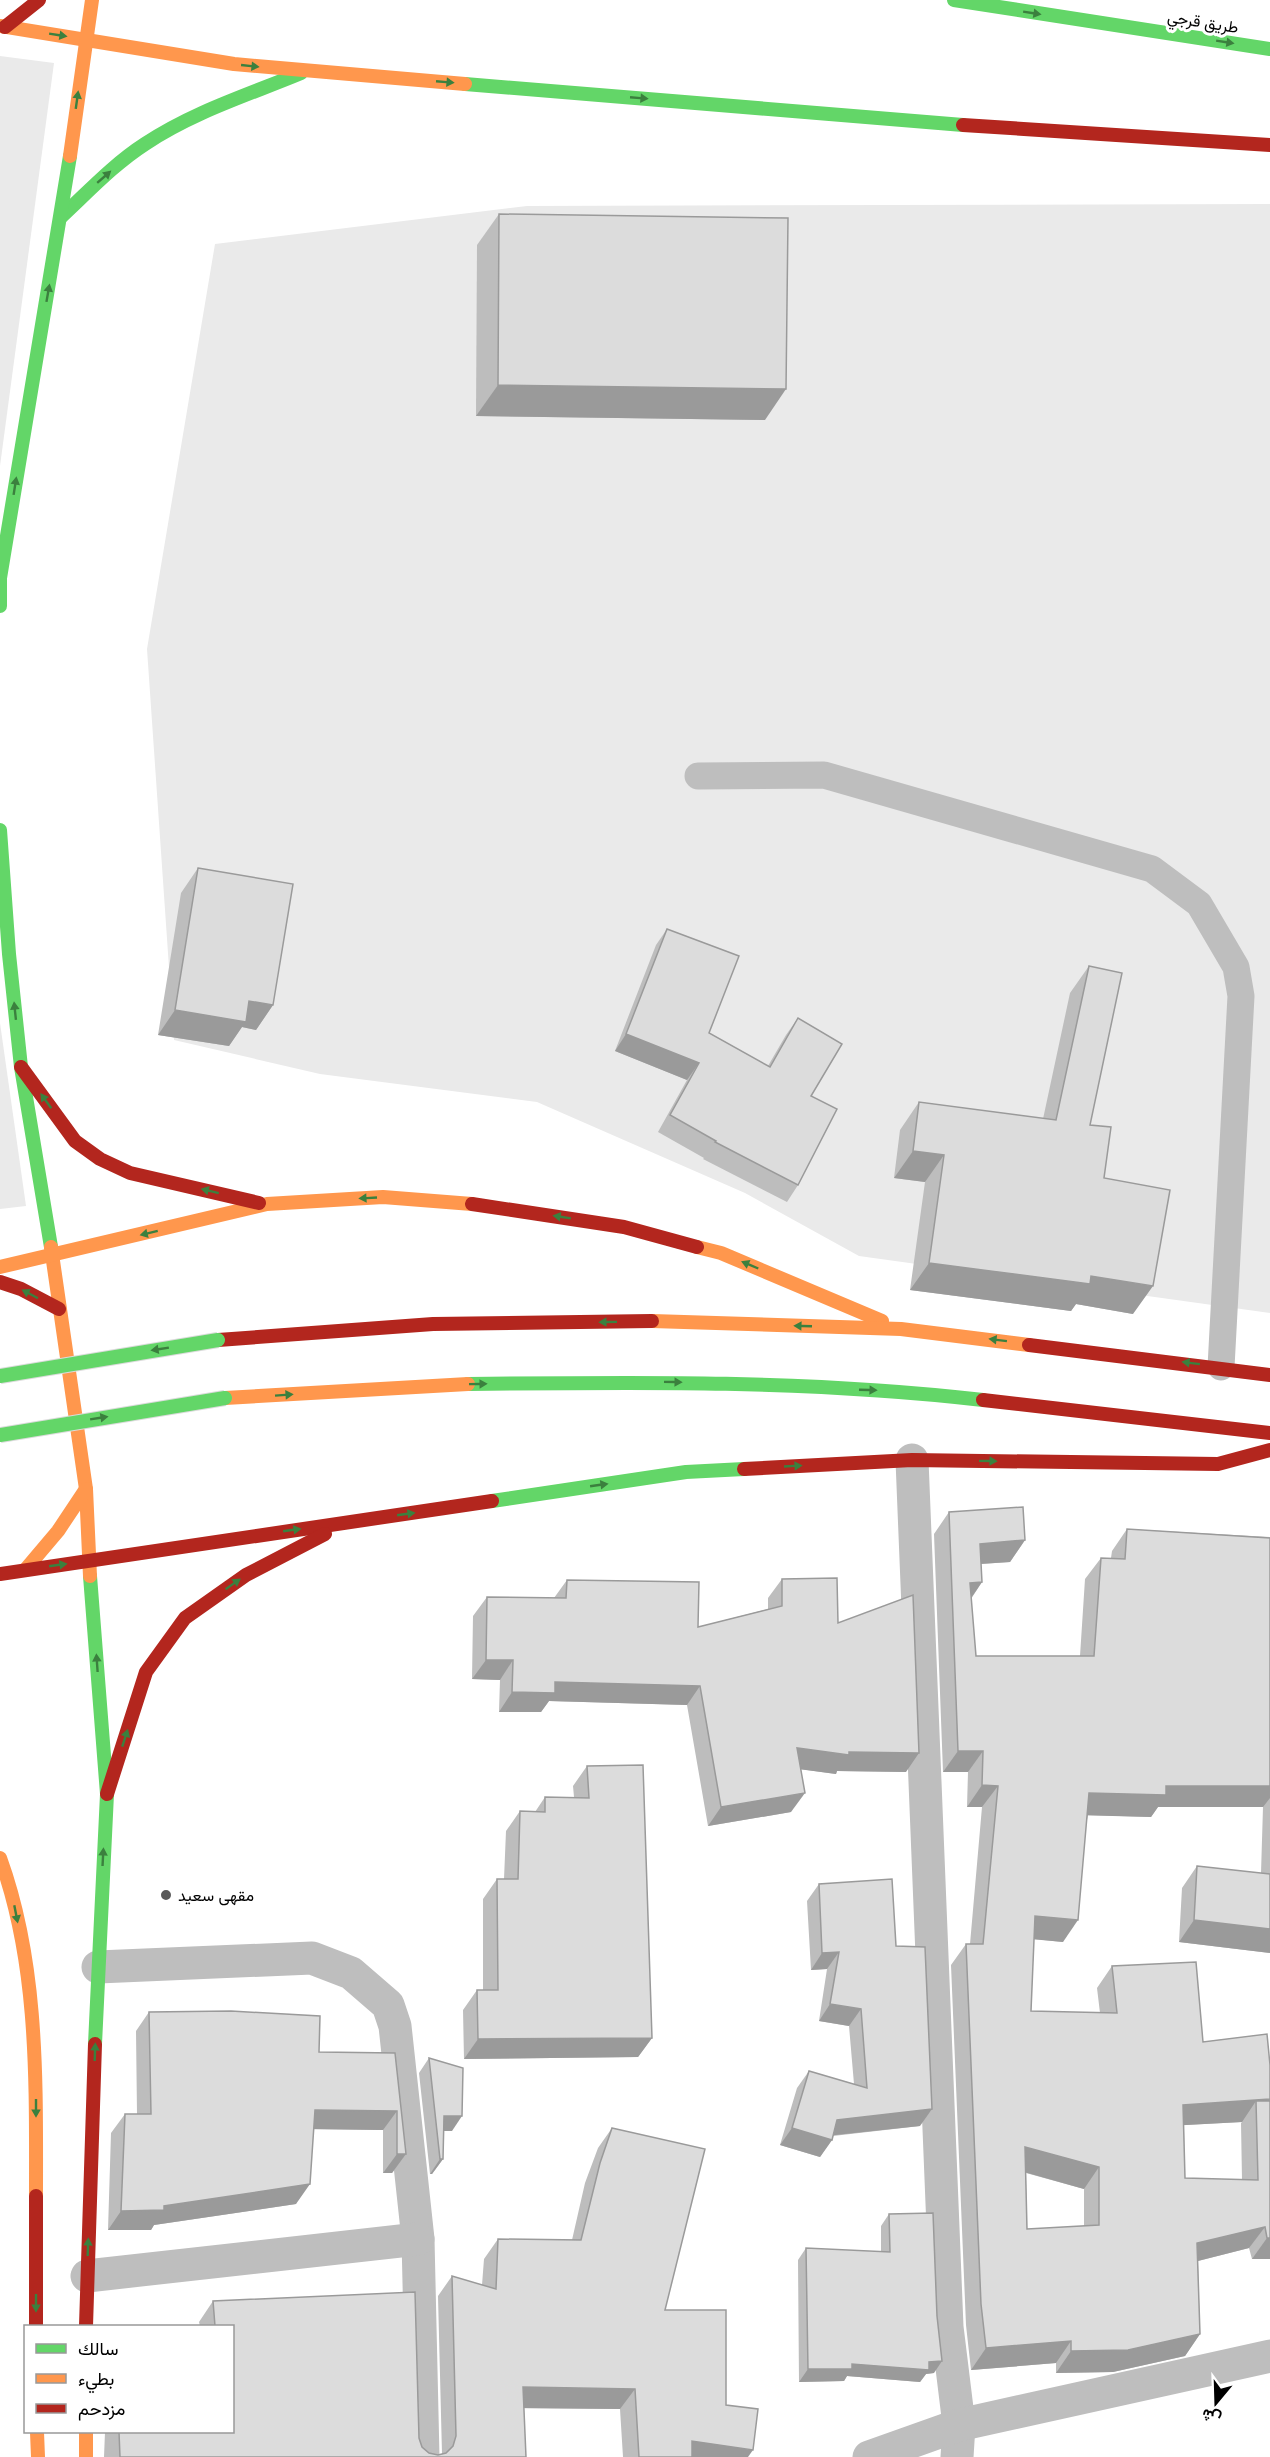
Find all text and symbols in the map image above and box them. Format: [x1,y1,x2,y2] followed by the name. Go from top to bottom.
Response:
[1023,8,1042,17] one-way arrow
[1165,8,1240,41] street label: طريق قرجي
[48,30,67,39] one-way arrow
[1216,37,1235,46] one-way arrow
[241,61,260,70] one-way arrow
[435,78,454,87] one-way arrow
[72,91,81,110] one-way arrow
[629,93,648,103] one-way arrow
[96,171,112,184] one-way arrow
[44,284,53,303] one-way arrow
[11,476,20,495] one-way arrow
[10,1001,20,1020] one-way arrow
[40,1094,52,1110] one-way arrow
[201,1185,219,1195] one-way arrow
[358,1194,377,1203] one-way arrow
[552,1213,571,1222] one-way arrow
[140,1229,158,1239] one-way arrow
[741,1260,759,1269] one-way arrow
[21,1289,38,1299] one-way arrow
[599,1317,618,1327] one-way arrow
[794,1321,813,1330] one-way arrow
[988,1336,1007,1345] one-way arrow
[151,1345,170,1354] one-way arrow
[1182,1359,1201,1368] one-way arrow
[664,1377,683,1387] one-way arrow
[469,1379,488,1389] one-way arrow
[859,1385,878,1394] one-way arrow
[274,1390,293,1399] one-way arrow
[90,1413,109,1422] one-way arrow
[978,1456,997,1466] one-way arrow
[783,1461,802,1471] one-way arrow
[589,1480,608,1489] one-way arrow
[397,1509,416,1518] one-way arrow
[283,1526,302,1535] one-way arrow
[48,1561,67,1570] one-way arrow
[225,1579,241,1590] one-way arrow
[92,1653,101,1672] one-way arrow
[120,1729,130,1747] one-way arrow
[99,1848,108,1867] one-way arrow
[178,1887,254,1906] place label: مقهى سعيد
[159,1888,173,1902] marker: مقهى سعيد
[12,1905,22,1923] one-way arrow
[90,2043,99,2062] one-way arrow
[31,2098,41,2117] one-way arrow
[83,2238,92,2257] one-way arrow
[31,2293,41,2312] one-way arrow
[24,2325,234,2433] legend
[78,2339,118,2359] text: سالك
[78,2369,114,2394] text: بطيء
[1186,2373,1246,2433] north arrow
[78,2399,125,2421] text: مزدحم
[1199,2405,1223,2428] text: ش

